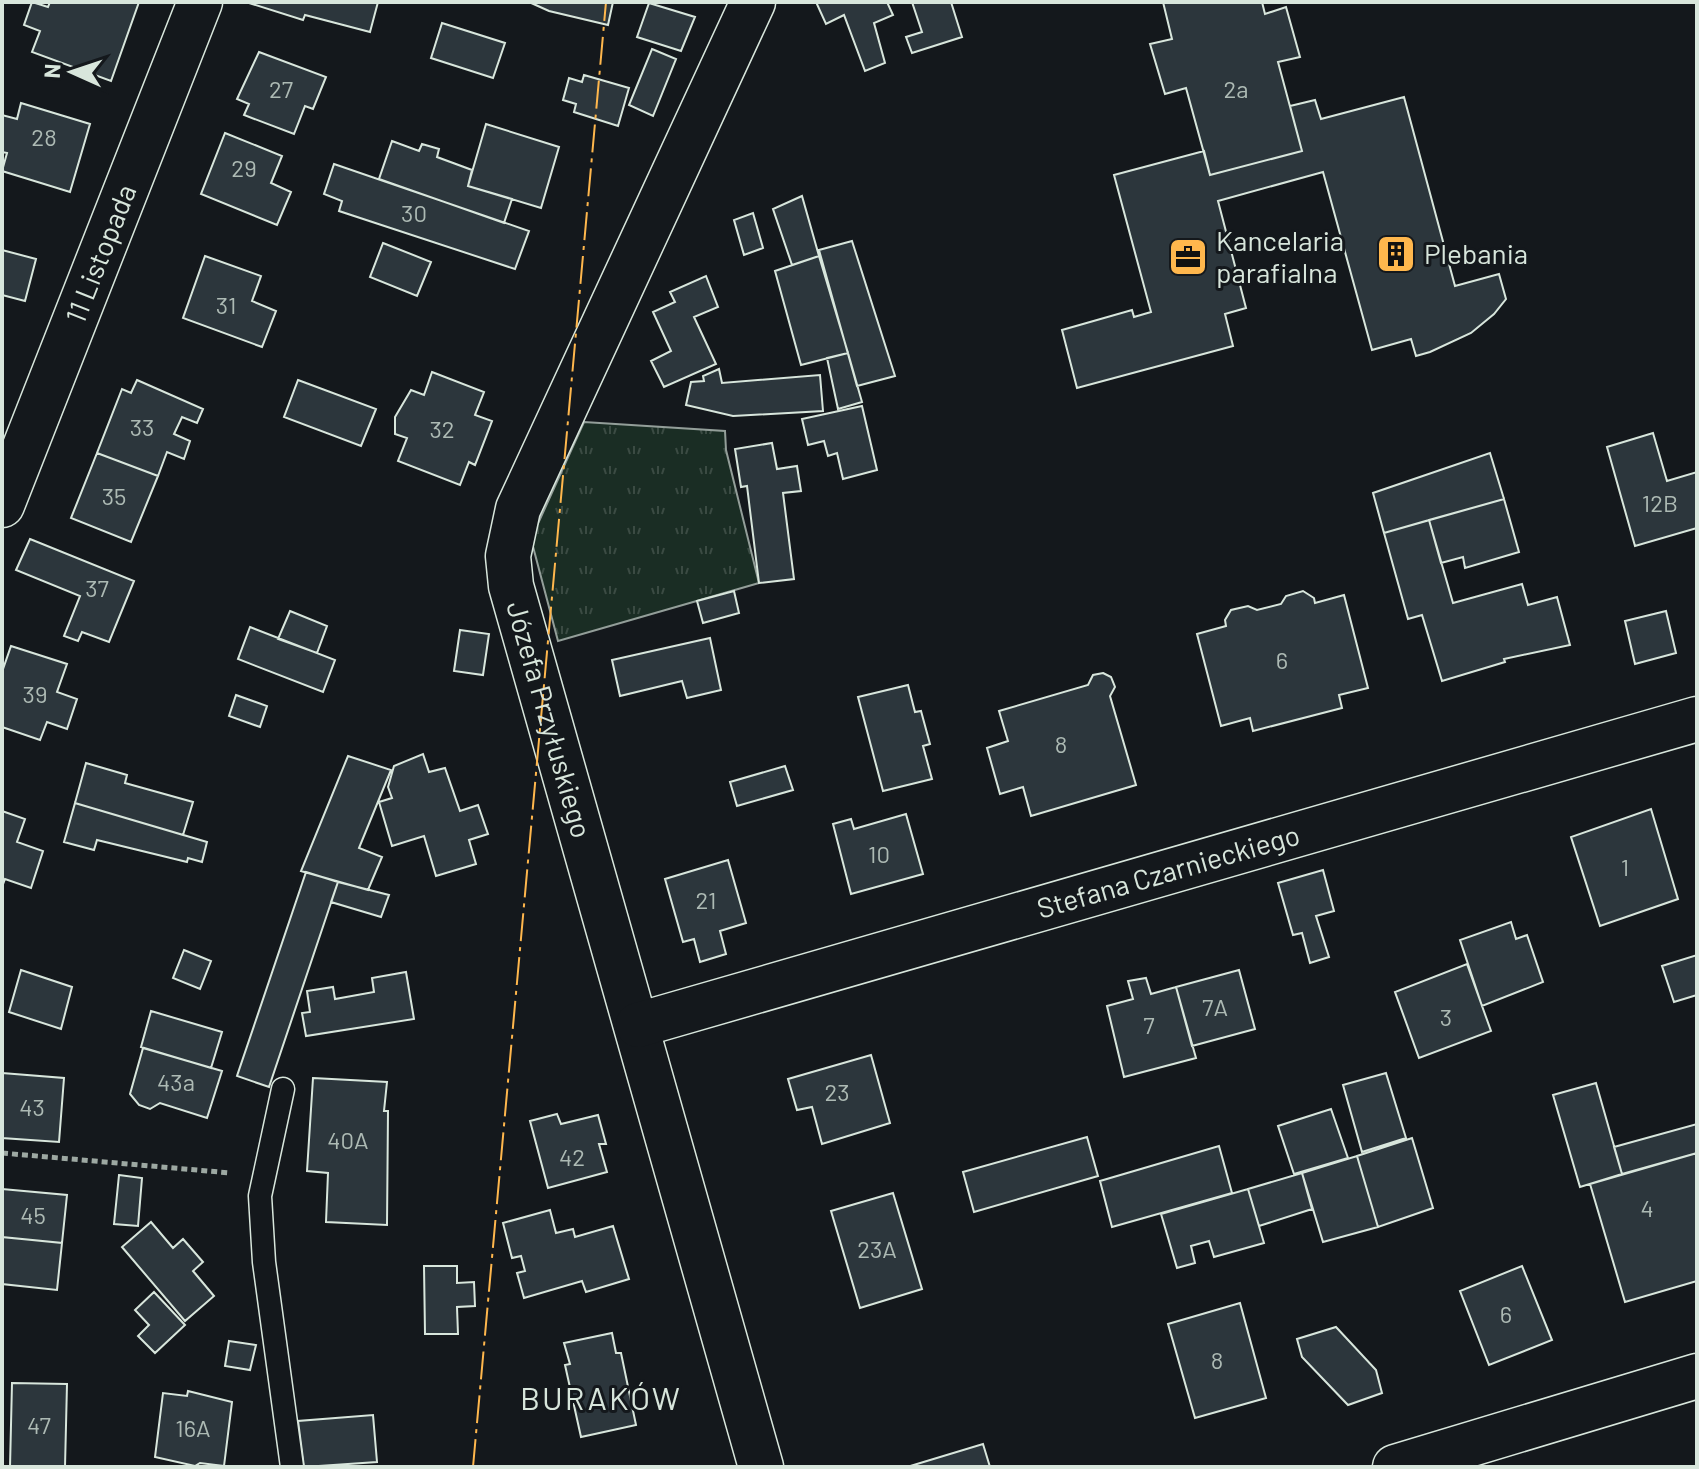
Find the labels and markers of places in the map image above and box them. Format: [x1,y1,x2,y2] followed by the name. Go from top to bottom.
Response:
[1216,223,1344,289] place label: Kancelaria parafialna
[1375,233,1417,275] building icon: Plebania
[1167,236,1209,278] office icon: Kancelaria parafialna
[1424,236,1528,270] place label: Plebania

